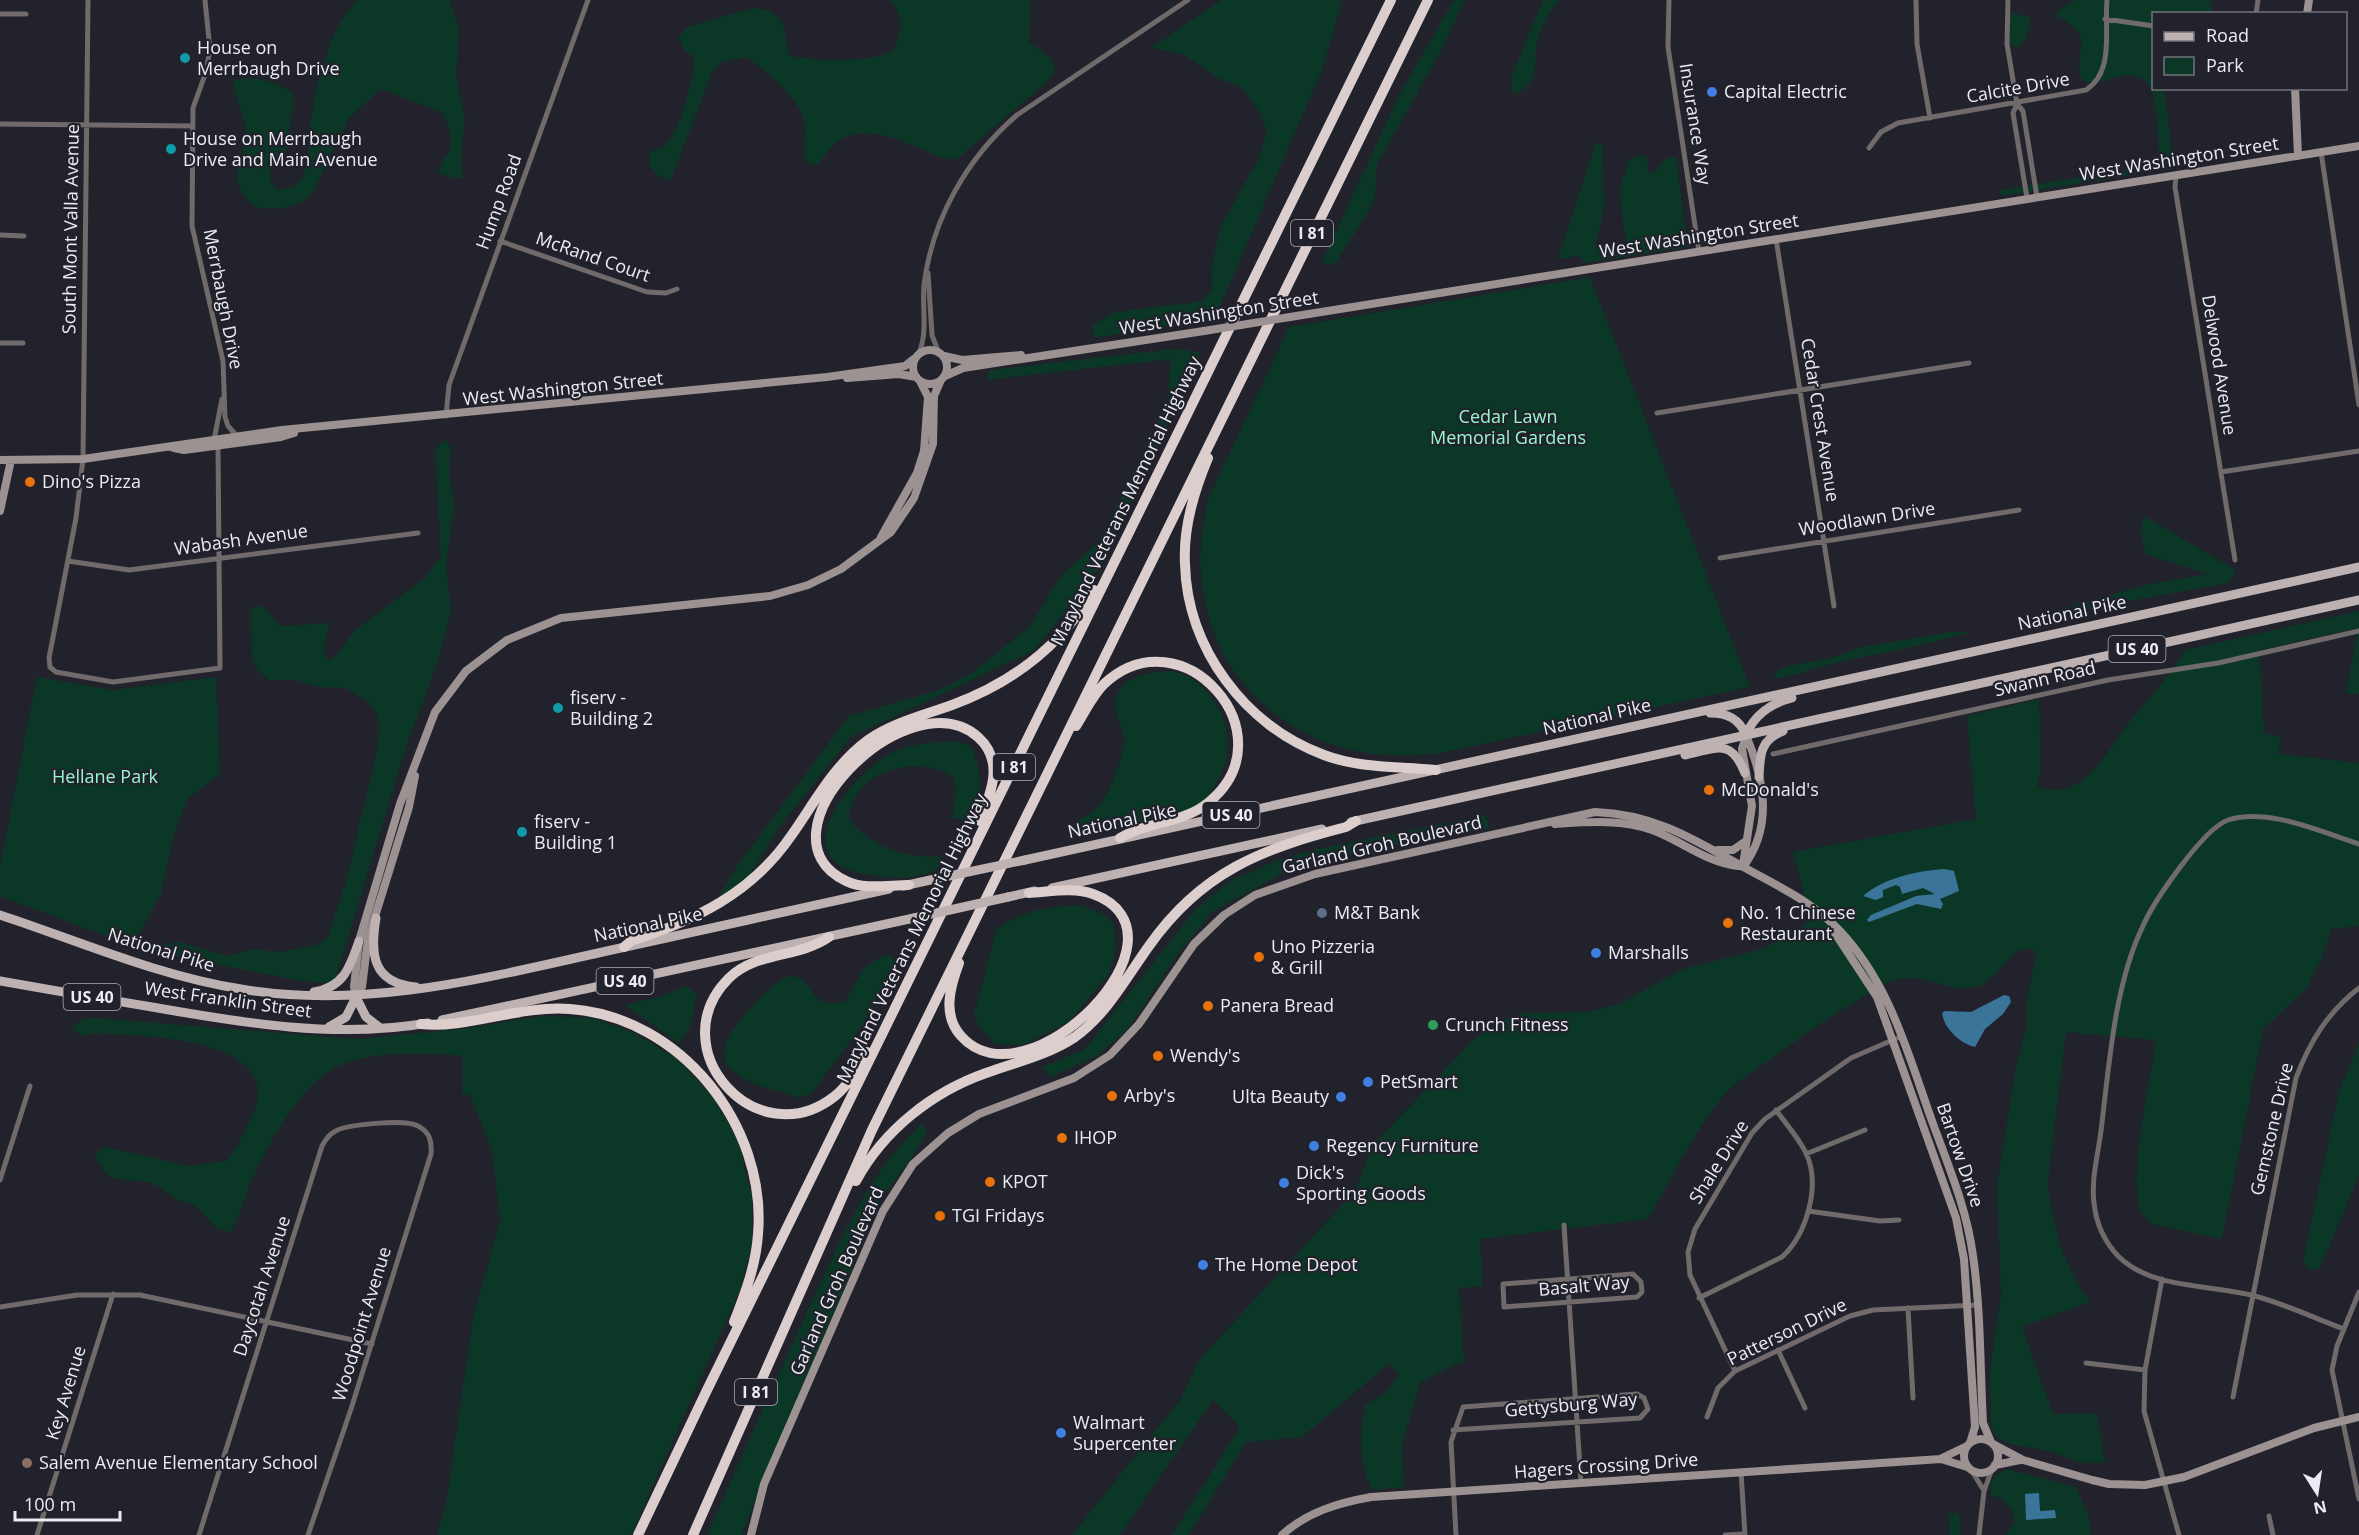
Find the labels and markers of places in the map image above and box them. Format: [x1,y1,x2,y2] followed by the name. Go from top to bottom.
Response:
[197,35,340,80] place label: House on Merrbaugh Drive
[178,51,192,65] marker: House on Merrbaugh Drive
[1724,79,1847,103] place label: Capital Electric
[1705,85,1719,99] marker: Capital Electric
[183,126,378,171] place label: House on Merrbaugh Drive and Main Avenue
[164,142,178,156] marker: House on Merrbaugh Drive and Main Avenue
[42,469,141,493] place label: Dino's Pizza
[23,475,37,489] marker: Dino's Pizza
[570,685,653,730] place label: fiserv - Building 2
[551,701,565,715] marker: fiserv - Building 2
[1721,777,1819,801] place label: McDonald's
[1702,783,1716,797] marker: McDonald's
[534,809,617,854] place label: fiserv - Building 1
[515,825,529,839] marker: fiserv - Building 1
[1334,900,1421,924] place label: M&T Bank
[1740,900,1856,945] place label: No. 1 Chinese Restaurant
[1315,906,1329,920] marker: M&T Bank
[1721,916,1735,930] marker: No. 1 Chinese Restaurant
[1271,934,1375,979] place label: Uno Pizzeria & Grill
[1608,940,1689,964] place label: Marshalls
[1589,946,1603,960] marker: Marshalls
[1252,950,1266,964] marker: Uno Pizzeria & Grill
[1220,993,1334,1017] place label: Panera Bread
[1201,999,1215,1013] marker: Panera Bread
[1445,1012,1569,1036] place label: Crunch Fitness
[1426,1018,1440,1032] marker: Crunch Fitness
[1170,1043,1240,1067] place label: Wendy's
[1151,1049,1165,1063] marker: Wendy's
[1380,1069,1458,1093] place label: PetSmart
[1361,1075,1375,1089] marker: PetSmart
[1124,1083,1175,1107] place label: Arby's
[1232,1084,1330,1108] place label: Ulta Beauty
[1105,1089,1119,1103] marker: Arby's
[1334,1090,1348,1104] marker: Ulta Beauty
[1074,1125,1117,1149] place label: IHOP
[1055,1131,1069,1145] marker: IHOP
[1326,1133,1479,1157] place label: Regency Furniture
[1307,1139,1321,1153] marker: Regency Furniture
[1296,1160,1426,1205] place label: Dick's Sporting Goods
[1002,1169,1048,1193] place label: KPOT
[983,1175,997,1189] marker: KPOT
[1277,1176,1291,1190] marker: Dick's Sporting Goods
[952,1203,1045,1227] place label: TGI Fridays
[933,1209,947,1223] marker: TGI Fridays
[1215,1252,1358,1276] place label: The Home Depot
[1196,1258,1210,1272] marker: The Home Depot
[1073,1410,1177,1455] place label: Walmart Supercenter
[1054,1426,1068,1440] marker: Walmart Supercenter
[39,1450,318,1474] place label: Salem Avenue Elementary School
[20,1456,34,1470] marker: Salem Avenue Elementary School

